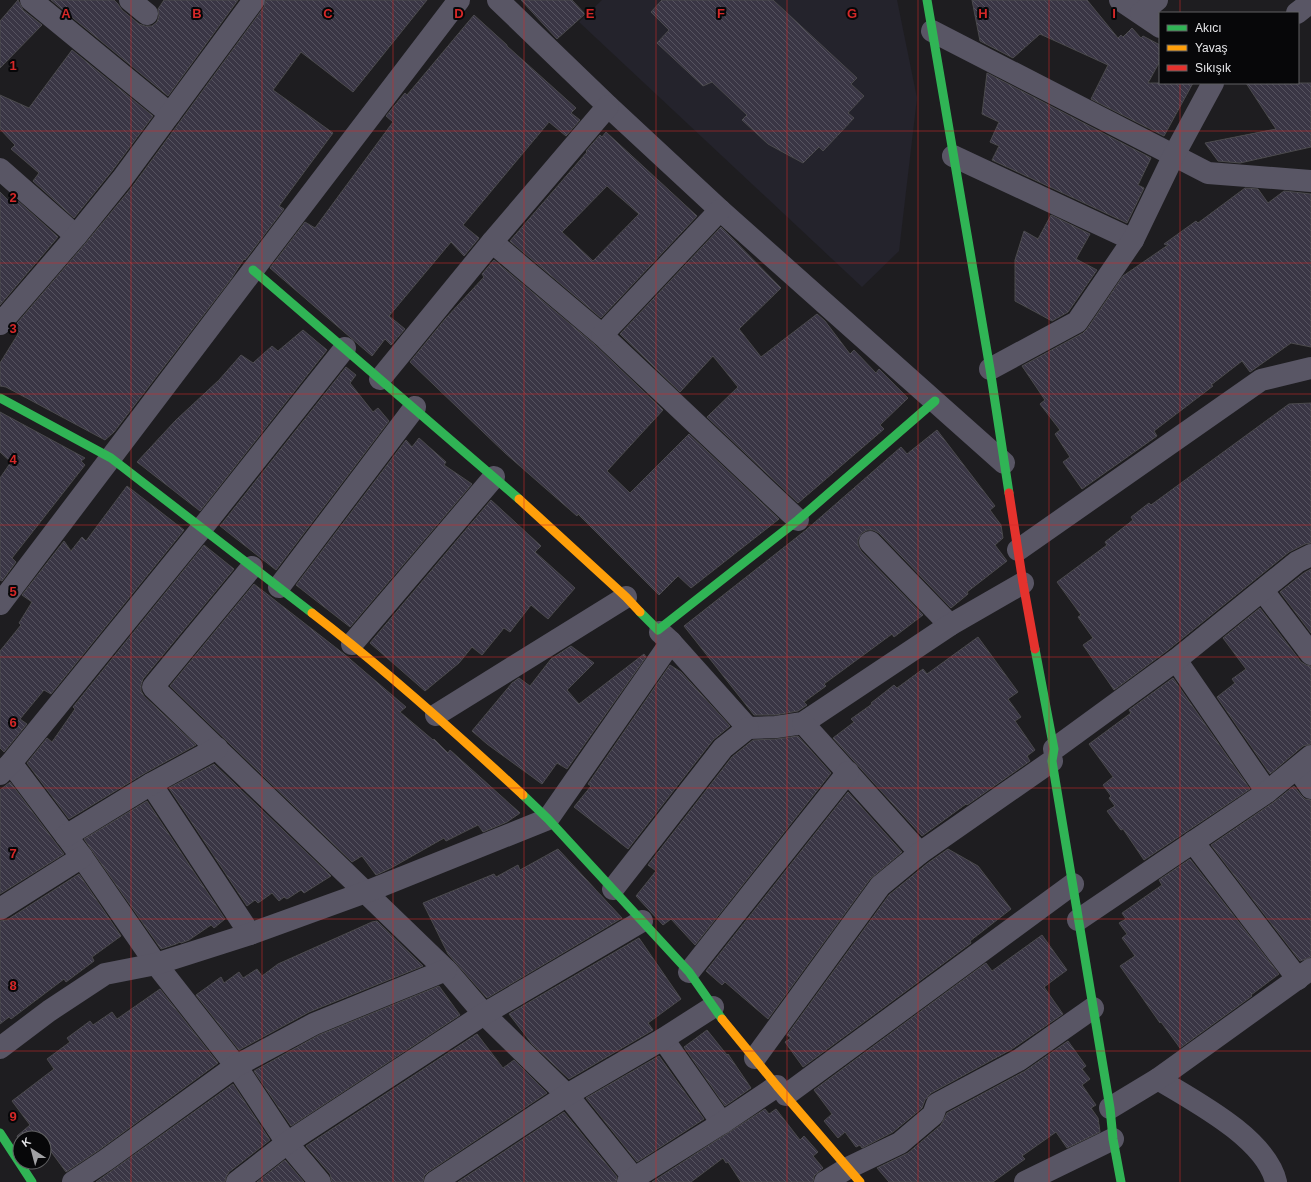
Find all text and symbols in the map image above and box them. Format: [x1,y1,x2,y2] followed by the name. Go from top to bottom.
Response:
[61,6,71,21] text: A
[192,6,202,21] text: B
[323,6,333,21] text: C
[454,6,464,21] text: D
[586,6,595,21] text: E
[717,6,725,21] text: F
[847,6,857,21] text: G
[978,6,988,21] text: H
[1112,6,1116,21] text: I
[1159,12,1299,84] legend
[1195,21,1222,35] text: Akıcı
[1195,41,1227,55] text: Yavaş
[9,58,17,73] text: 1
[1195,61,1232,75] text: Sıkışık
[9,190,17,205] text: 2
[9,321,17,336] text: 3
[9,452,17,467] text: 4
[9,584,17,599] text: 5
[9,715,17,730] text: 6
[9,846,17,861] text: 7
[9,978,17,993] text: 8
[9,1109,17,1124] text: 9
[12,1130,52,1170] north arrow
[19,1135,33,1149] text: K

